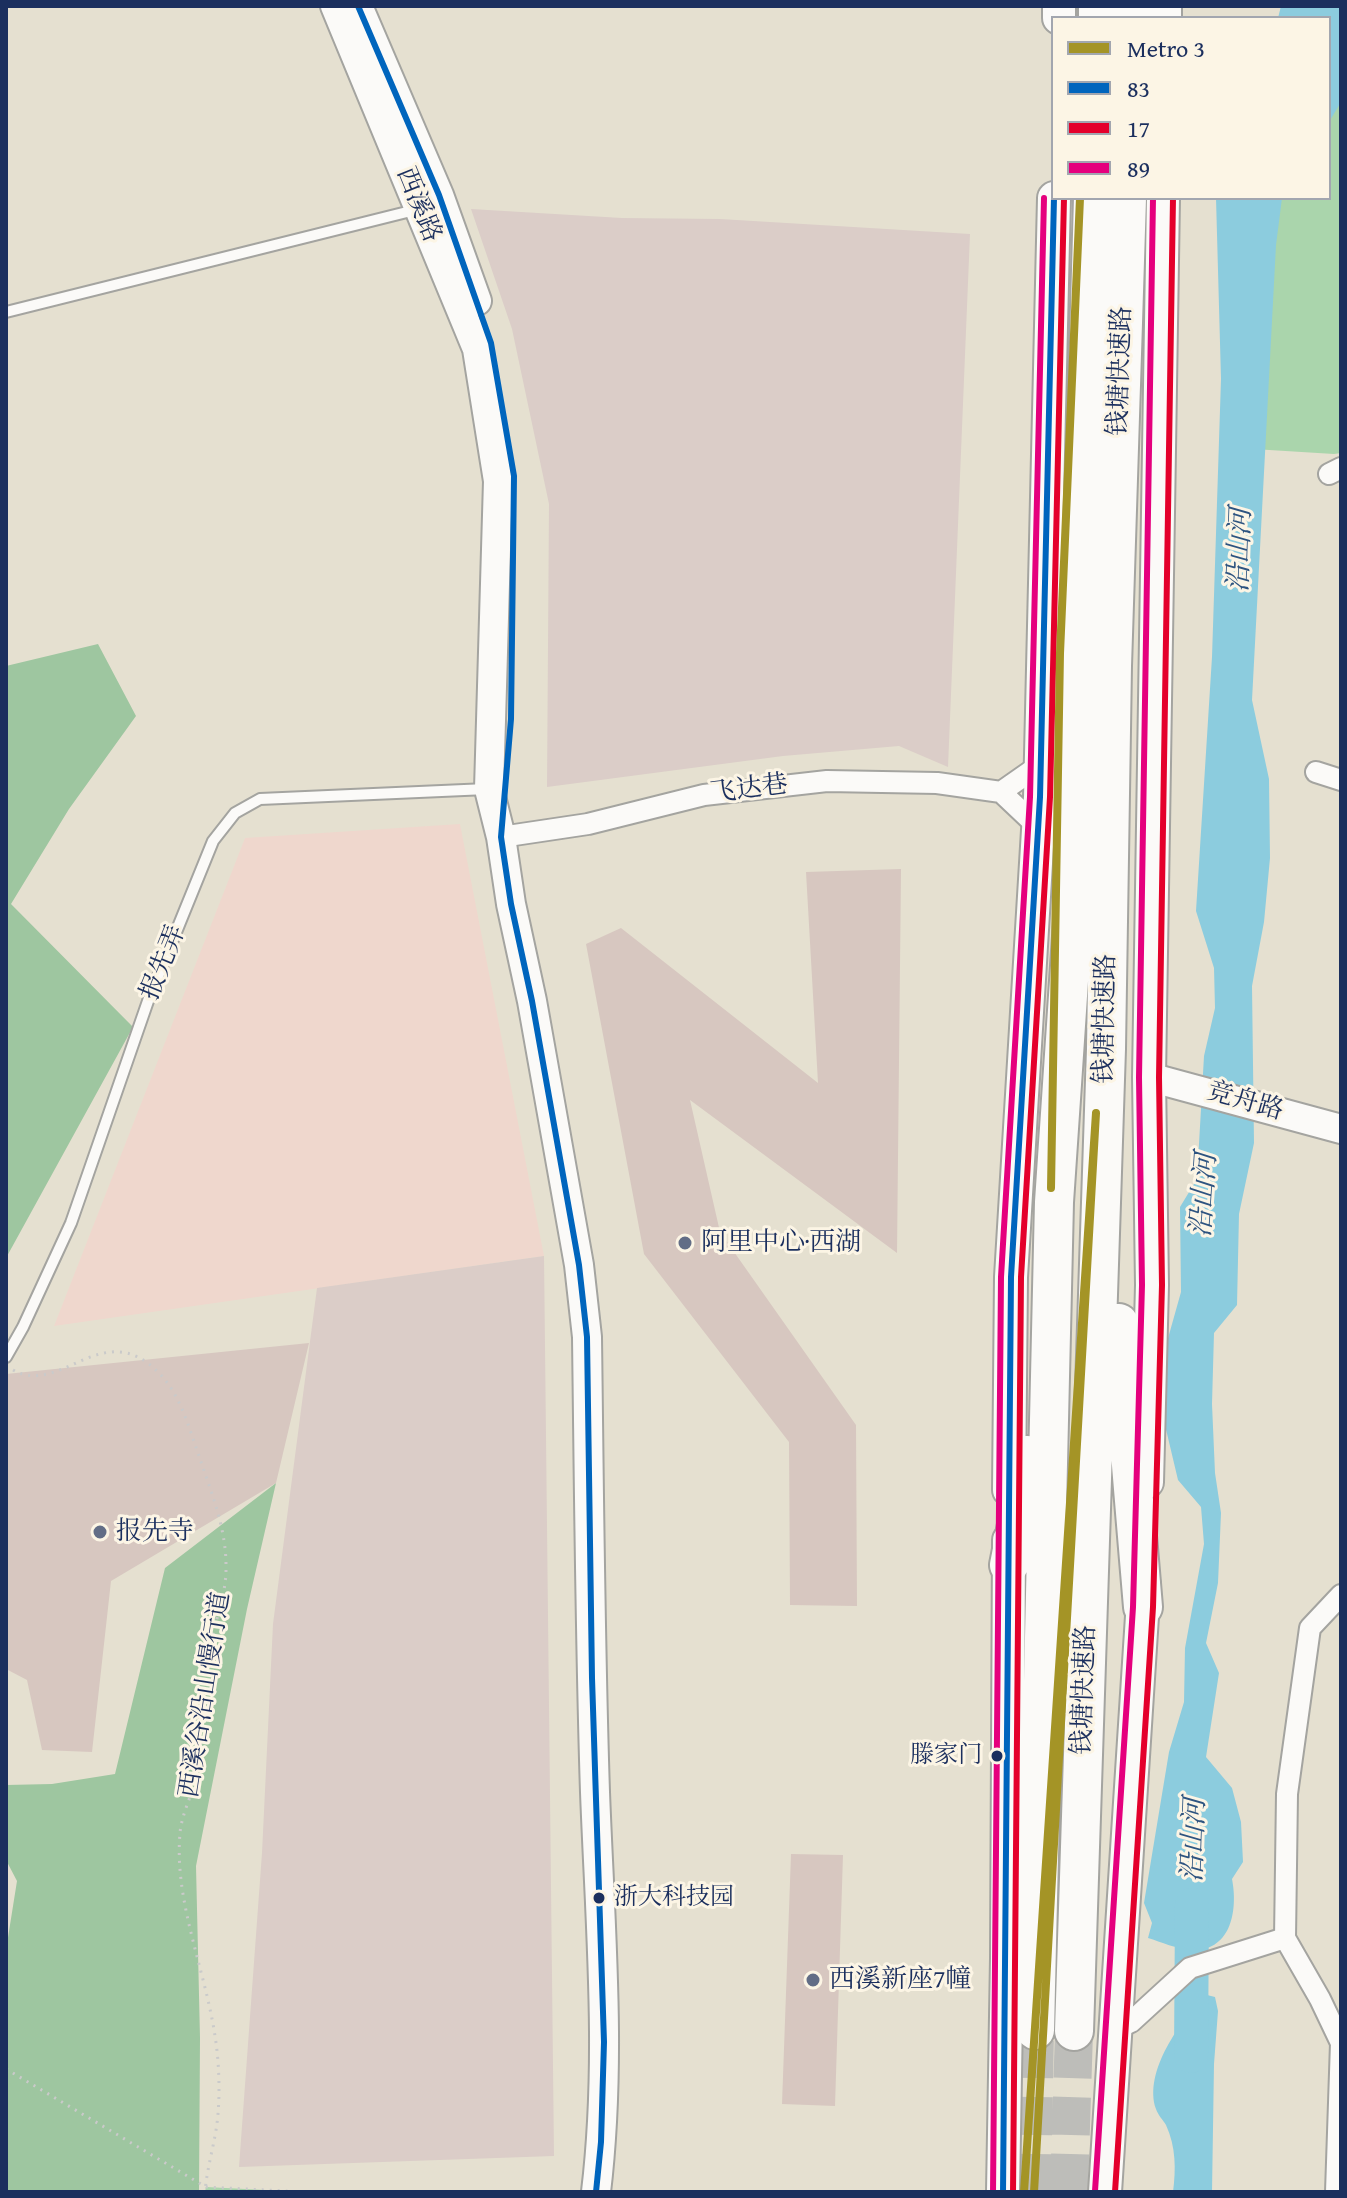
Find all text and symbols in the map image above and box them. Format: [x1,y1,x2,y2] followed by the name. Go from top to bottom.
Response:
[1051,16,1331,200] legend
[1127,31,1205,66] text: Metro 3
[1127,71,1150,106] text: 83
[1127,111,1150,146] text: 17
[1127,151,1150,186] text: 89
[389,163,447,247] street label: 西溪路
[1103,305,1139,437] street label: 钱塘快速路
[1223,507,1259,593] water label: 沿山河
[708,770,790,810] street label: 飞达巷
[135,921,193,1005] street label: 报先弄
[1089,954,1123,1084] street label: 钱塘快速路
[1203,1076,1287,1128] street label: 竞舟路
[1185,1152,1225,1238] water label: 沿山河
[701,1227,861,1259] place label: 阿里中心·西湖
[676,1234,694,1252] marker: 阿里中心·西湖
[116,1516,194,1548] place label: 报先寺
[91,1523,109,1541] marker: 报先寺
[174,1590,238,1800] street label: 西溪谷沿山慢行道
[1067,1624,1103,1756] street label: 钱塘快速路
[910,1742,982,1770] place label: 滕家门
[989,1748,1005,1764] marker: 滕家门
[1177,1797,1213,1883] water label: 沿山河
[614,1884,734,1912] place label: 浙大科技园
[591,1890,607,1906] marker: 浙大科技园
[829,1964,972,1996] place label: 西溪新座7幢
[804,1971,822,1989] marker: 西溪新座7幢

